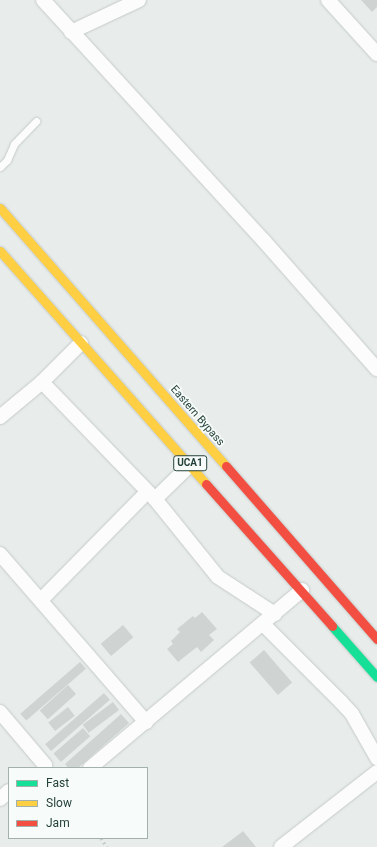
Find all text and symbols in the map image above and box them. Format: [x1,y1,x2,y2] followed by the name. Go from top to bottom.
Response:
[167,383,227,449] street label: Eastern Bypass
[173,455,207,471] road number: UCA1
[8,767,148,839] legend
[46,776,69,790] text: Fast
[46,796,72,810] text: Slow
[46,816,70,830] text: Jam

